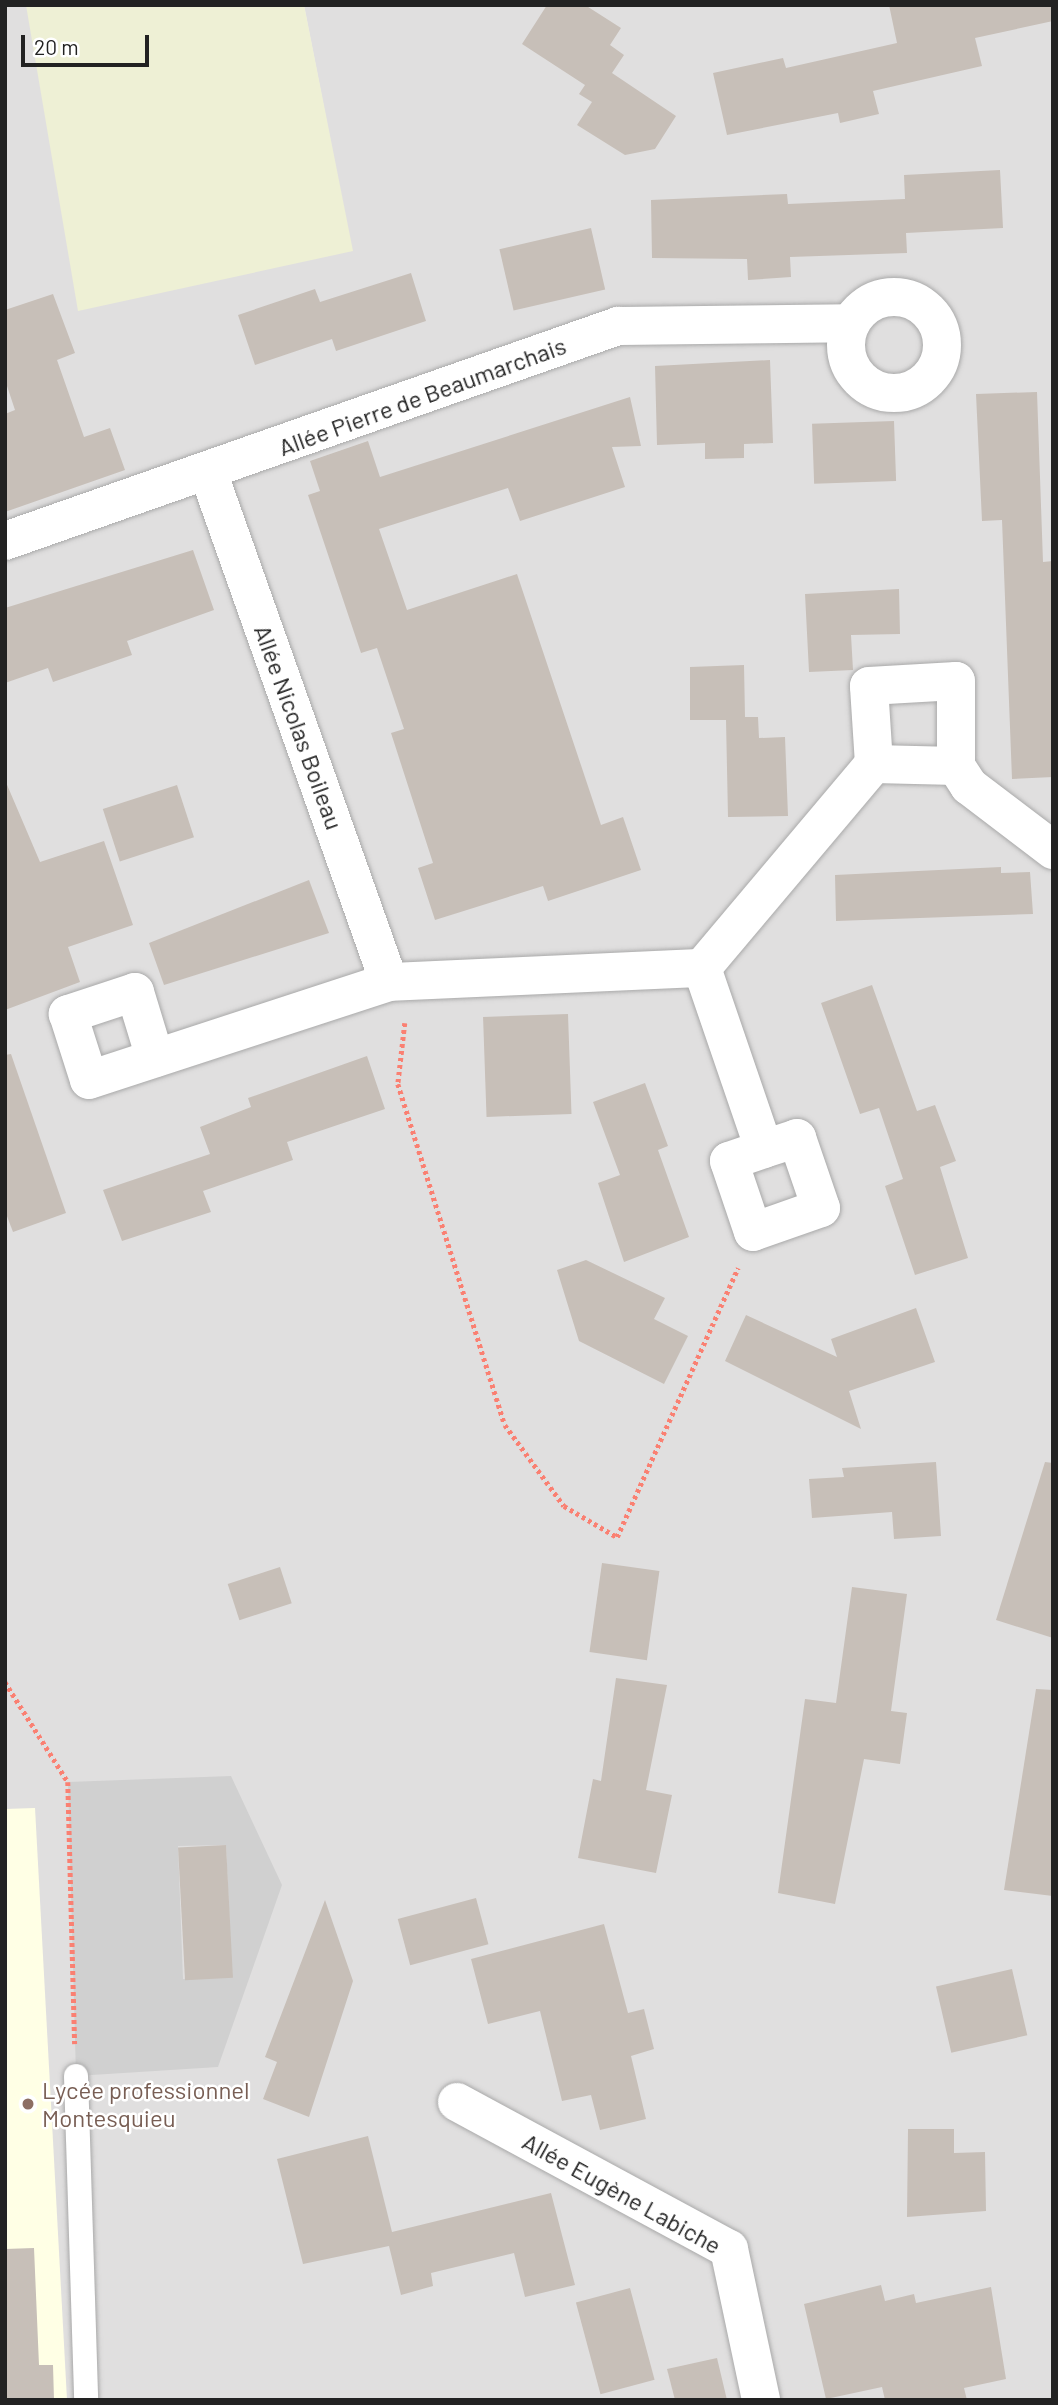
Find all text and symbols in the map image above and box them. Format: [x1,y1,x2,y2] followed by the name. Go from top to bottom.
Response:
[24,21,152,65] scale bar
[34,34,79,59] text: 20 m
[274,331,570,461] street label: Allée Pierre de Beaumarchais
[249,621,349,833] street label: Allée Nicolas Boileau
[42,2076,250,2132] place label: Lycée professionnel Montesquieu
[20,2096,36,2112] marker: Lycée professionnel Montesquieu
[518,2126,726,2260] street label: Allée Eugène Labiche

